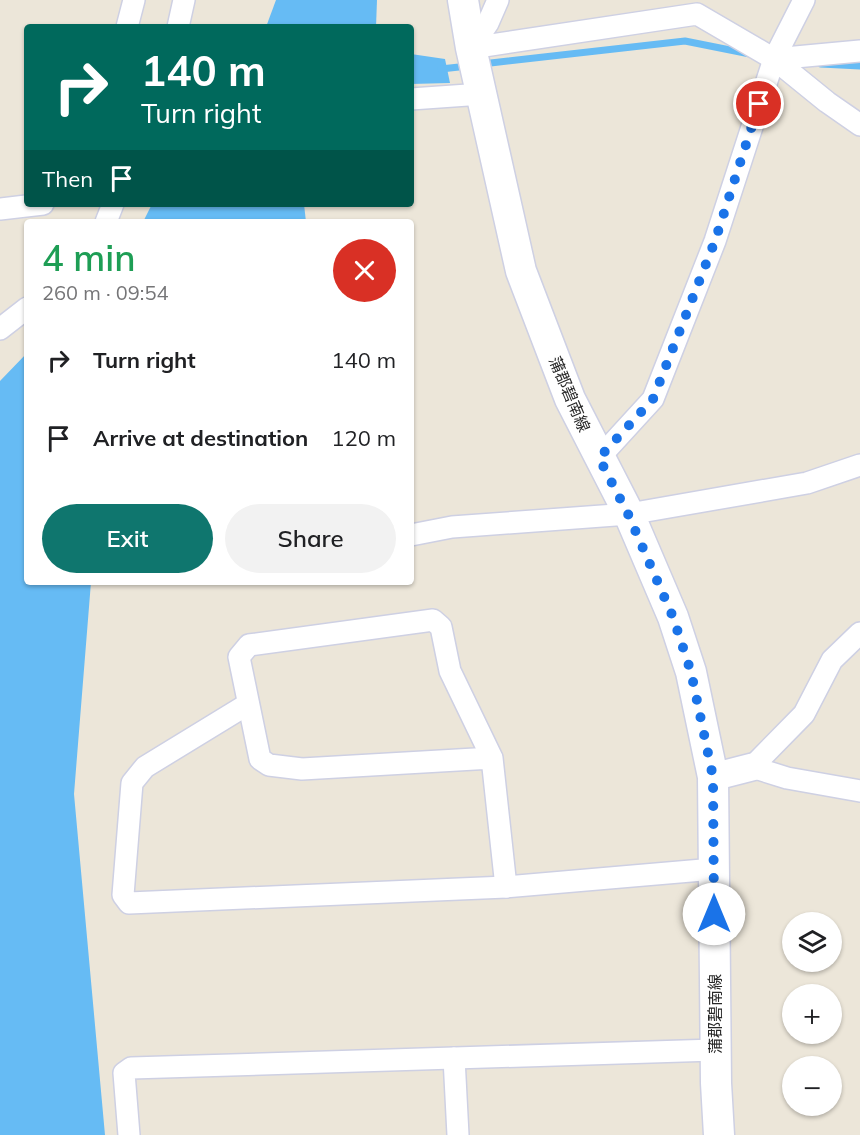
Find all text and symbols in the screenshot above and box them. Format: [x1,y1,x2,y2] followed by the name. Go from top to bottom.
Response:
[141,44,266,97] text: 140 m
[42,48,120,126] icon: right
[733,78,784,129] pin
[742,87,775,120] icon: arrive
[141,96,261,130] text: Turn right
[105,162,138,195] icon: arrive
[42,165,93,193] text: Then
[42,235,136,280] text: 4 min
[333,239,396,302] button: close
[42,280,168,305] text: 260 m · 09:54
[42,344,75,377] icon: right
[93,346,196,374] text: Turn right
[331,346,396,374] text: 140 m
[545,353,595,435] street label: 蒲郡碧南線
[42,422,75,455] icon: arrive
[93,424,308,452] text: Arrive at destination
[331,424,396,452] text: 120 m
[42,504,213,573] button: Exit
[225,504,396,573] button: Share
[682,882,746,946] position arrow
[782,912,842,1116] map controls
[782,912,842,972] button: layers
[705,974,725,1054] street label: 蒲郡碧南線
[782,984,842,1044] button: +
[782,1056,842,1116] button: −

